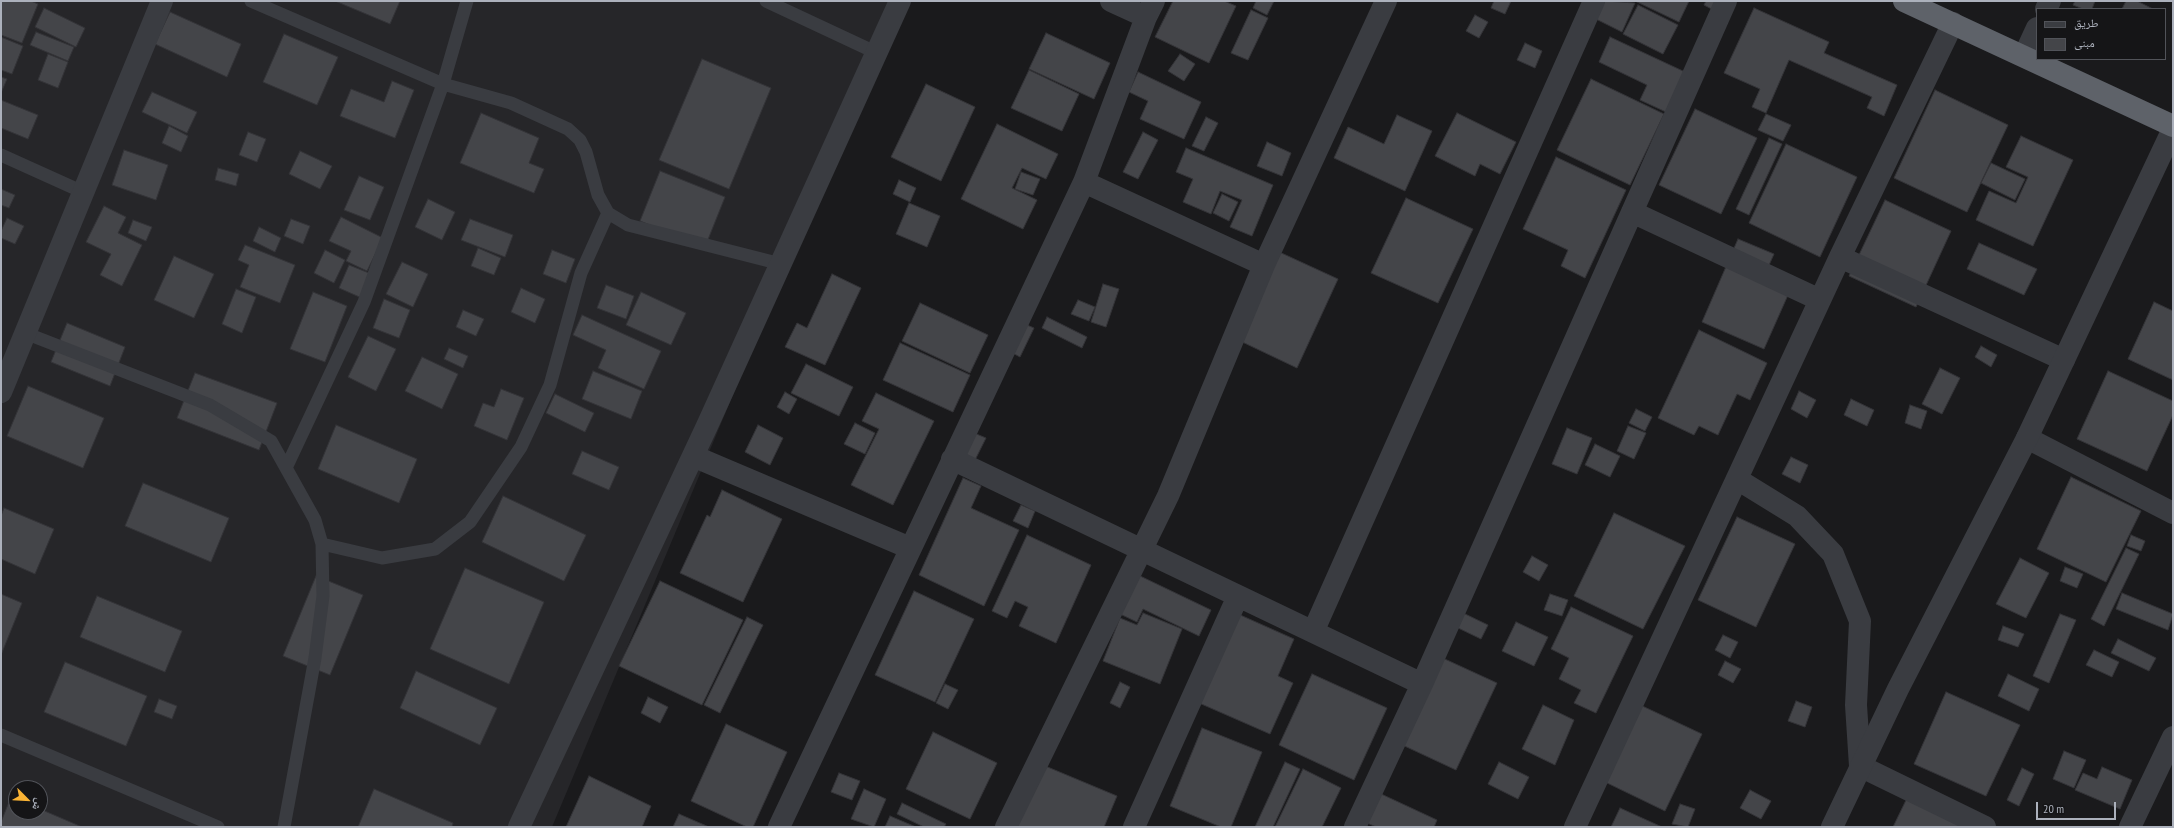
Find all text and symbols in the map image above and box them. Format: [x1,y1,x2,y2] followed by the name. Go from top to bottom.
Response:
[2036,8,2166,60] legend
[2074,15,2099,30] text: طريق
[2074,35,2095,50] text: مبنى
[8,780,48,820] north arrow
[2038,794,2118,820] scale bar
[29,796,47,813] text: ش
[2043,801,2064,816] text: 20 m

